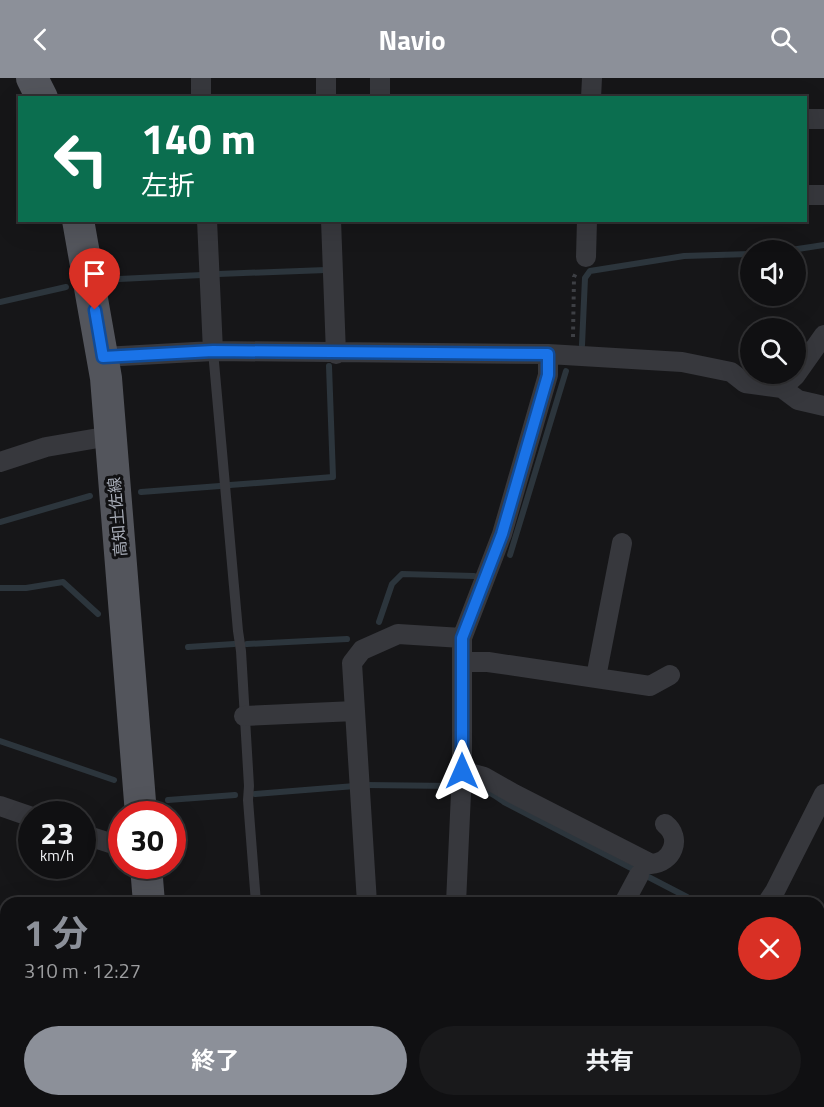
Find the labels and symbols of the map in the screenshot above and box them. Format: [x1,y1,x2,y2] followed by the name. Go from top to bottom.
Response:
[69,248,120,310] pin
[102,476,132,558] street label: 高知土佐線
[430,739,494,803] position arrow
[108,801,186,879] speed limit sign: 30

